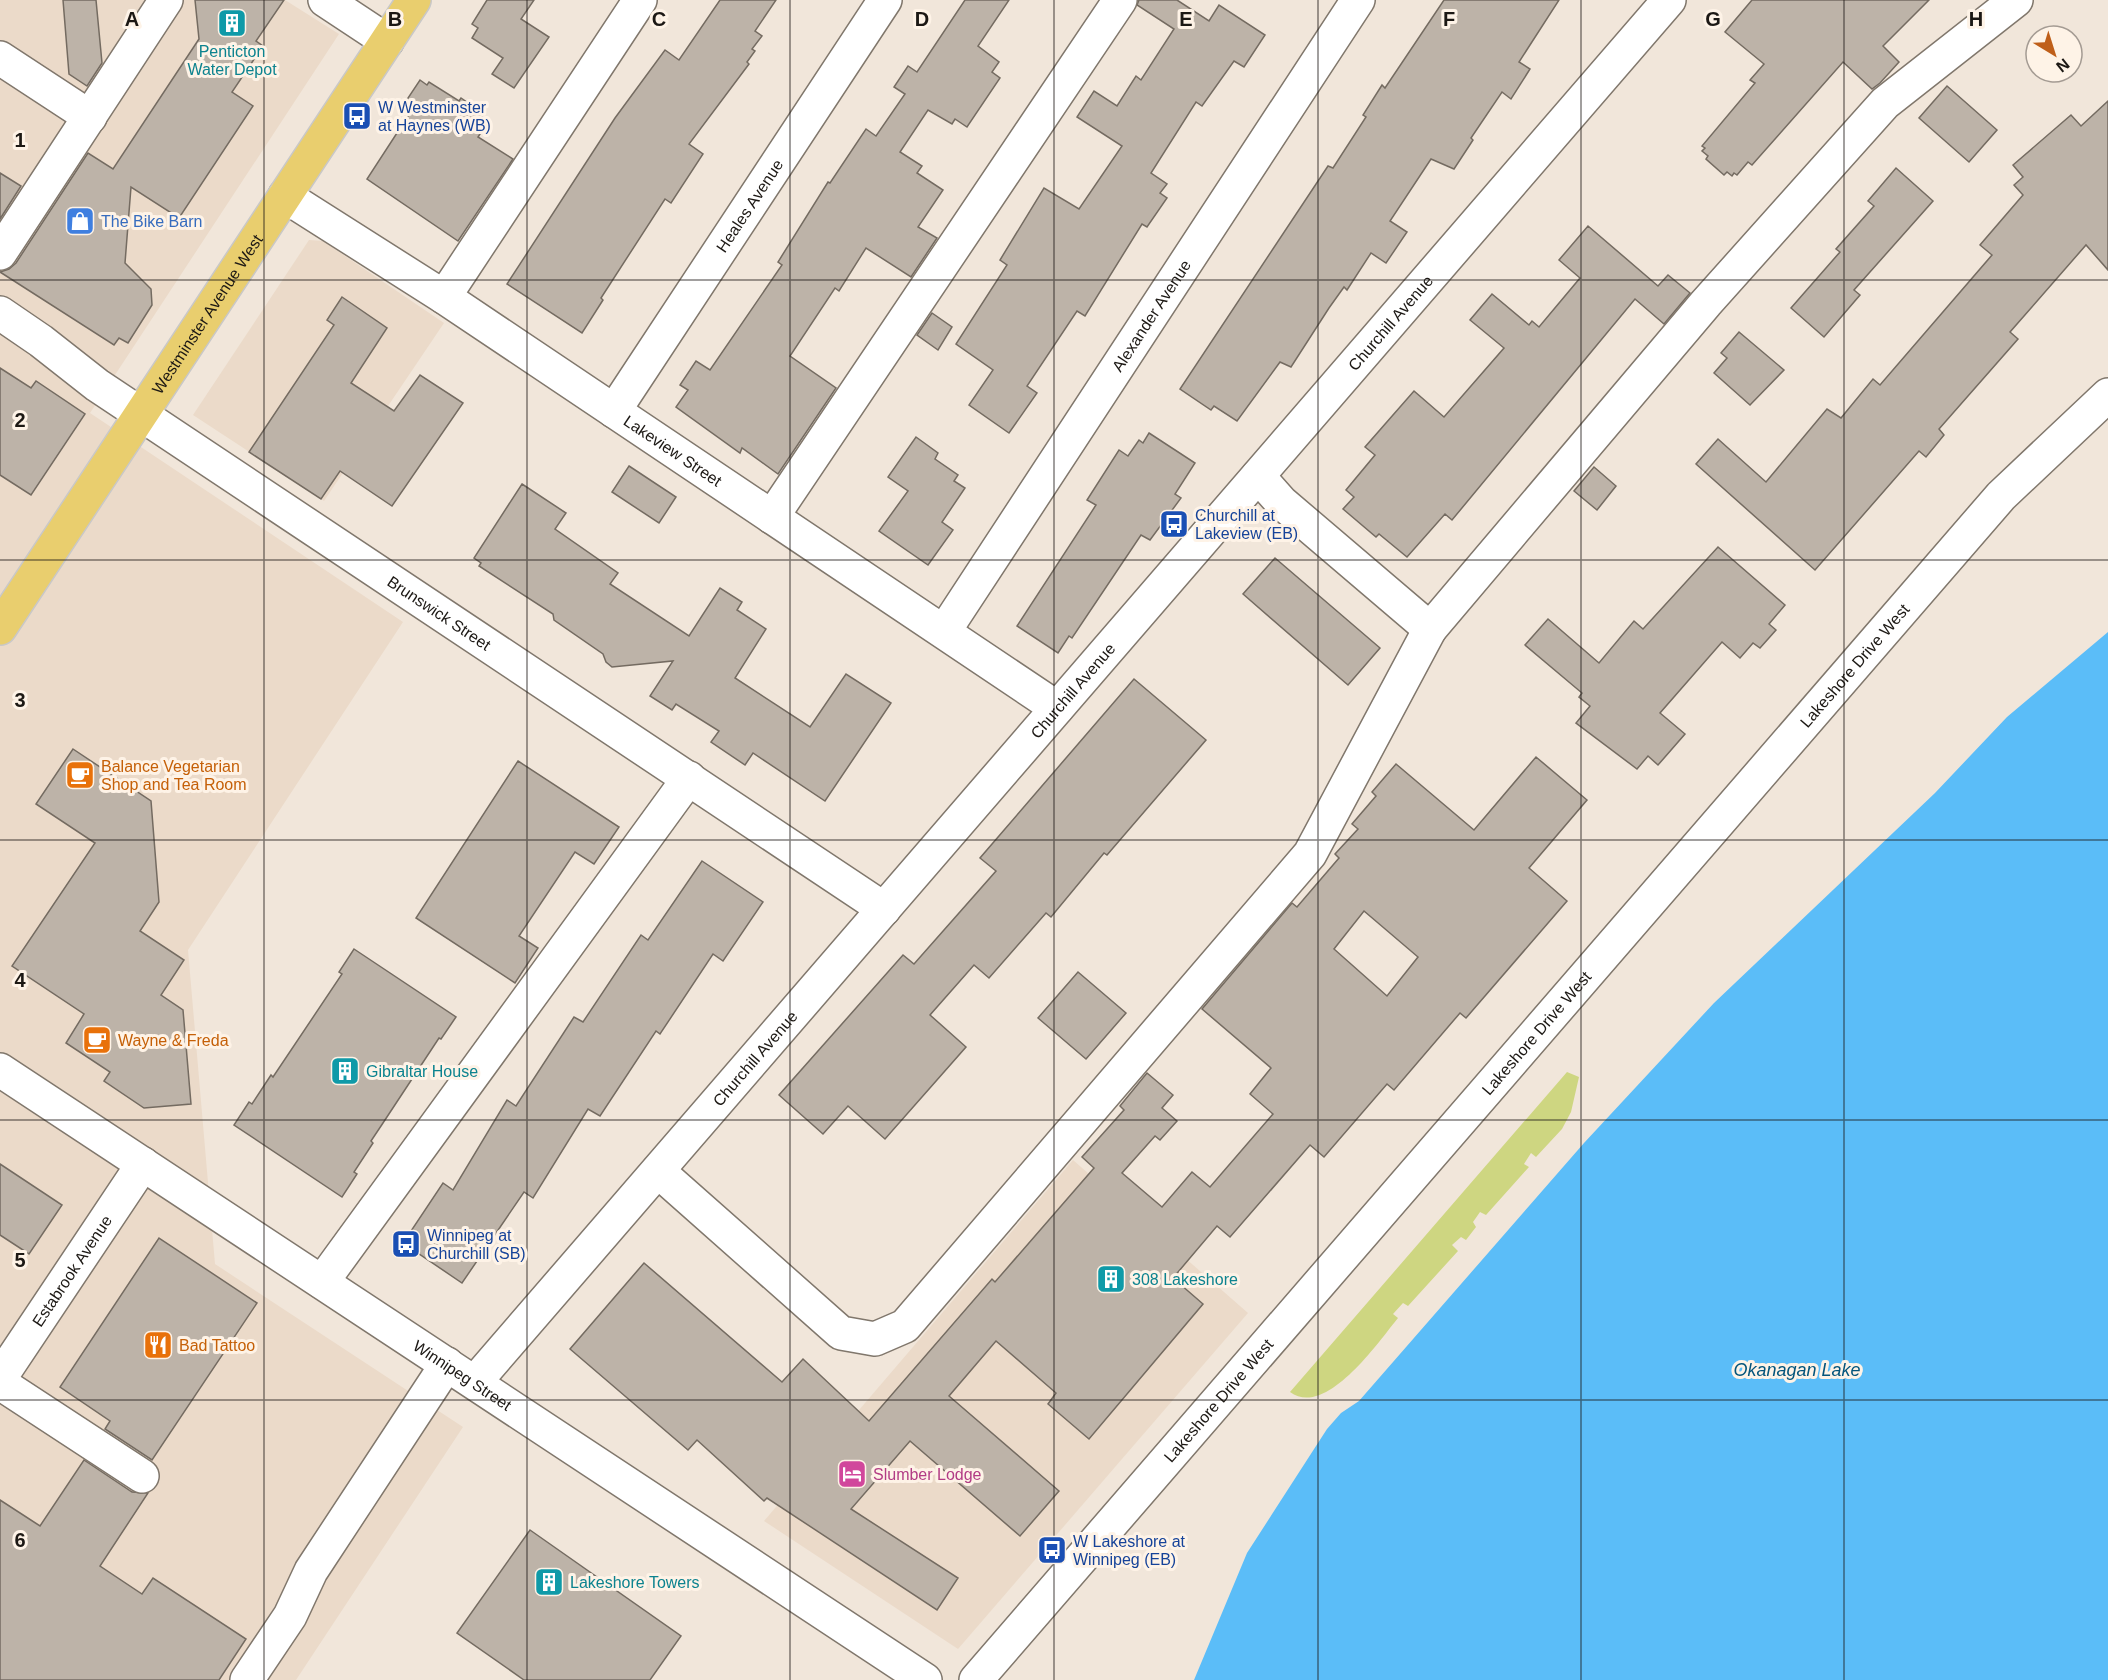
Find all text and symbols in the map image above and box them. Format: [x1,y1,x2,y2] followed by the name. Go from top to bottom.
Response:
[216,7,248,39] building icon: Penticton Water Depot
[125,8,139,30] text: A
[388,8,402,30] text: B
[652,8,666,30] text: C
[915,8,929,30] text: D
[1179,8,1193,30] text: E
[1443,8,1455,30] text: F
[1705,8,1721,30] text: G
[1969,8,1983,30] text: H
[2024,24,2084,84] north arrow
[187,43,277,78] place label: Penticton Water Depot
[2053,55,2073,76] text: N
[378,99,491,134] place label: W Westminster at Haynes (WB)
[341,100,373,132] bus stop icon: W Westminster at Haynes (WB)
[14,129,26,151] text: 1
[713,156,787,255] street label: Heales Avenue
[64,205,96,237] shop icon: The Bike Barn
[101,213,202,230] place label: The Bike Barn
[149,231,266,397] street label: Westminster Avenue West
[1109,257,1194,375] street label: Alexander Avenue
[1345,272,1436,374] street label: Churchill Avenue
[14,409,26,431] text: 2
[621,412,725,490] street label: Lakeview Street
[1195,507,1298,542] place label: Churchill at Lakeview (EB)
[1158,508,1190,540] bus stop icon: Churchill at Lakeview (EB)
[384,573,494,654] street label: Brunswick Street
[1797,600,1913,731] street label: Lakeshore Drive West
[1027,640,1119,742] street label: Churchill Avenue
[14,689,26,711] text: 3
[101,758,247,793] place label: Balance Vegetarian Shop and Tea Room
[64,759,96,791] cafe icon: Balance Vegetarian Shop and Tea Room
[1479,968,1595,1098] street label: Lakeshore Drive West
[14,969,26,991] text: 4
[710,1007,801,1109] street label: Churchill Avenue
[81,1024,113,1056] cafe icon: Wayne & Freda
[118,1032,229,1049] place label: Wayne & Freda
[329,1055,361,1087] building icon: Gibraltar House
[366,1063,478,1080] place label: Gibraltar House
[29,1212,115,1330] street label: Estabrook Avenue
[427,1227,526,1262] place label: Winnipeg at Churchill (SB)
[390,1228,422,1260] bus stop icon: Winnipeg at Churchill (SB)
[14,1249,26,1271] text: 5
[1095,1263,1127,1295] building icon: 308 Lakeshore
[1132,1271,1238,1288] place label: 308 Lakeshore
[142,1329,174,1361] restaurant icon: Bad Tattoo
[1161,1335,1277,1466] street label: Lakeshore Drive West
[179,1337,255,1354] place label: Bad Tattoo
[410,1337,515,1414] street label: Winnipeg Street
[1733,1360,1861,1380] water label: Okanagan Lake
[836,1458,868,1490] hotel icon: Slumber Lodge
[873,1466,982,1483] place label: Slumber Lodge
[14,1529,26,1551] text: 6
[1073,1533,1186,1568] place label: W Lakeshore at Winnipeg (EB)
[1036,1534,1068,1566] bus stop icon: W Lakeshore at Winnipeg (EB)
[533,1566,565,1598] building icon: Lakeshore Towers
[570,1574,700,1591] place label: Lakeshore Towers

